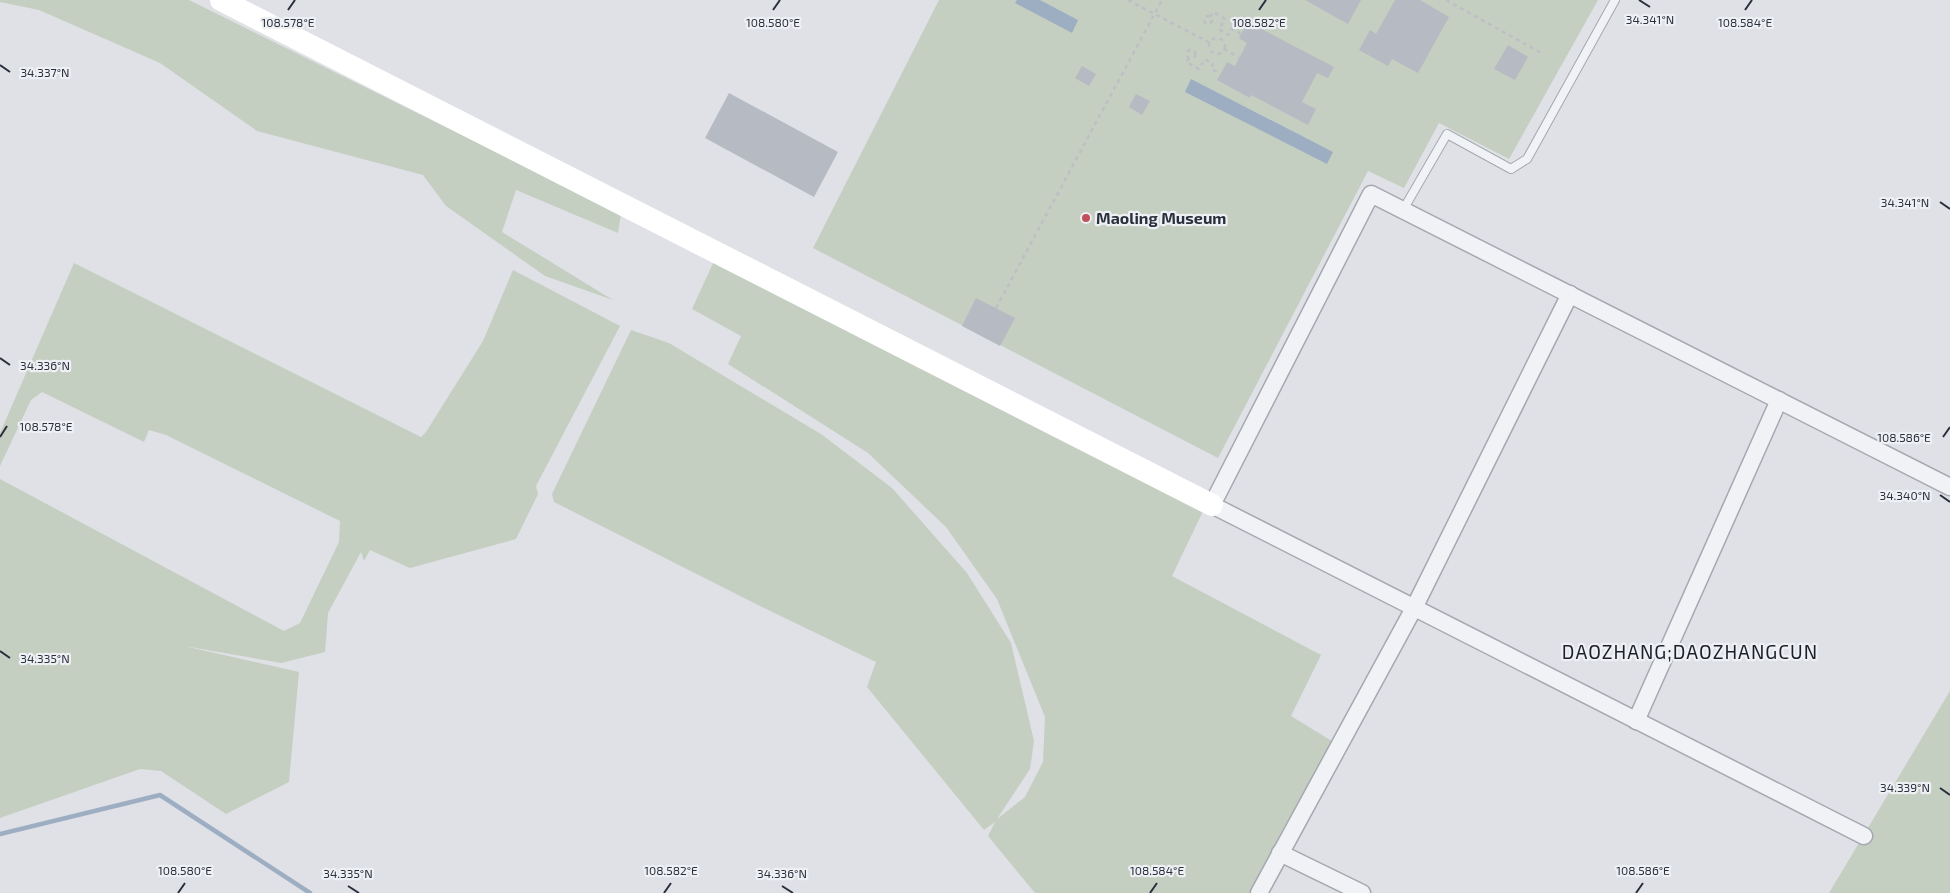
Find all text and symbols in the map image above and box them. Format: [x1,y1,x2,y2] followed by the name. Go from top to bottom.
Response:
[1626,12,1674,26] text: 34.341°N
[262,15,315,29] text: 108.578°E
[746,15,800,29] text: 108.580°E
[1232,15,1286,29] text: 108.582°E
[1718,15,1772,29] text: 108.584°E
[20,65,70,79] text: 34.337°N
[1881,195,1929,209] text: 34.341°N
[1096,208,1226,227] place label: Maoling Museum
[1080,212,1092,224] marker: Maoling Museum
[20,358,70,372] text: 34.336°N
[20,419,73,433] text: 108.578°E
[1877,430,1931,444] text: 108.586°E
[1880,488,1930,502] text: 34.340°N
[1562,640,1818,663] district label: DAOZHANG;DAOZHANGCUN
[20,651,70,665] text: 34.335°N
[1880,780,1930,794] text: 34.339°N
[158,863,212,877] text: 108.580°E
[644,863,698,877] text: 108.582°E
[1130,863,1184,877] text: 108.584°E
[1616,863,1670,877] text: 108.586°E
[323,866,373,880] text: 34.335°N
[757,866,807,880] text: 34.336°N

